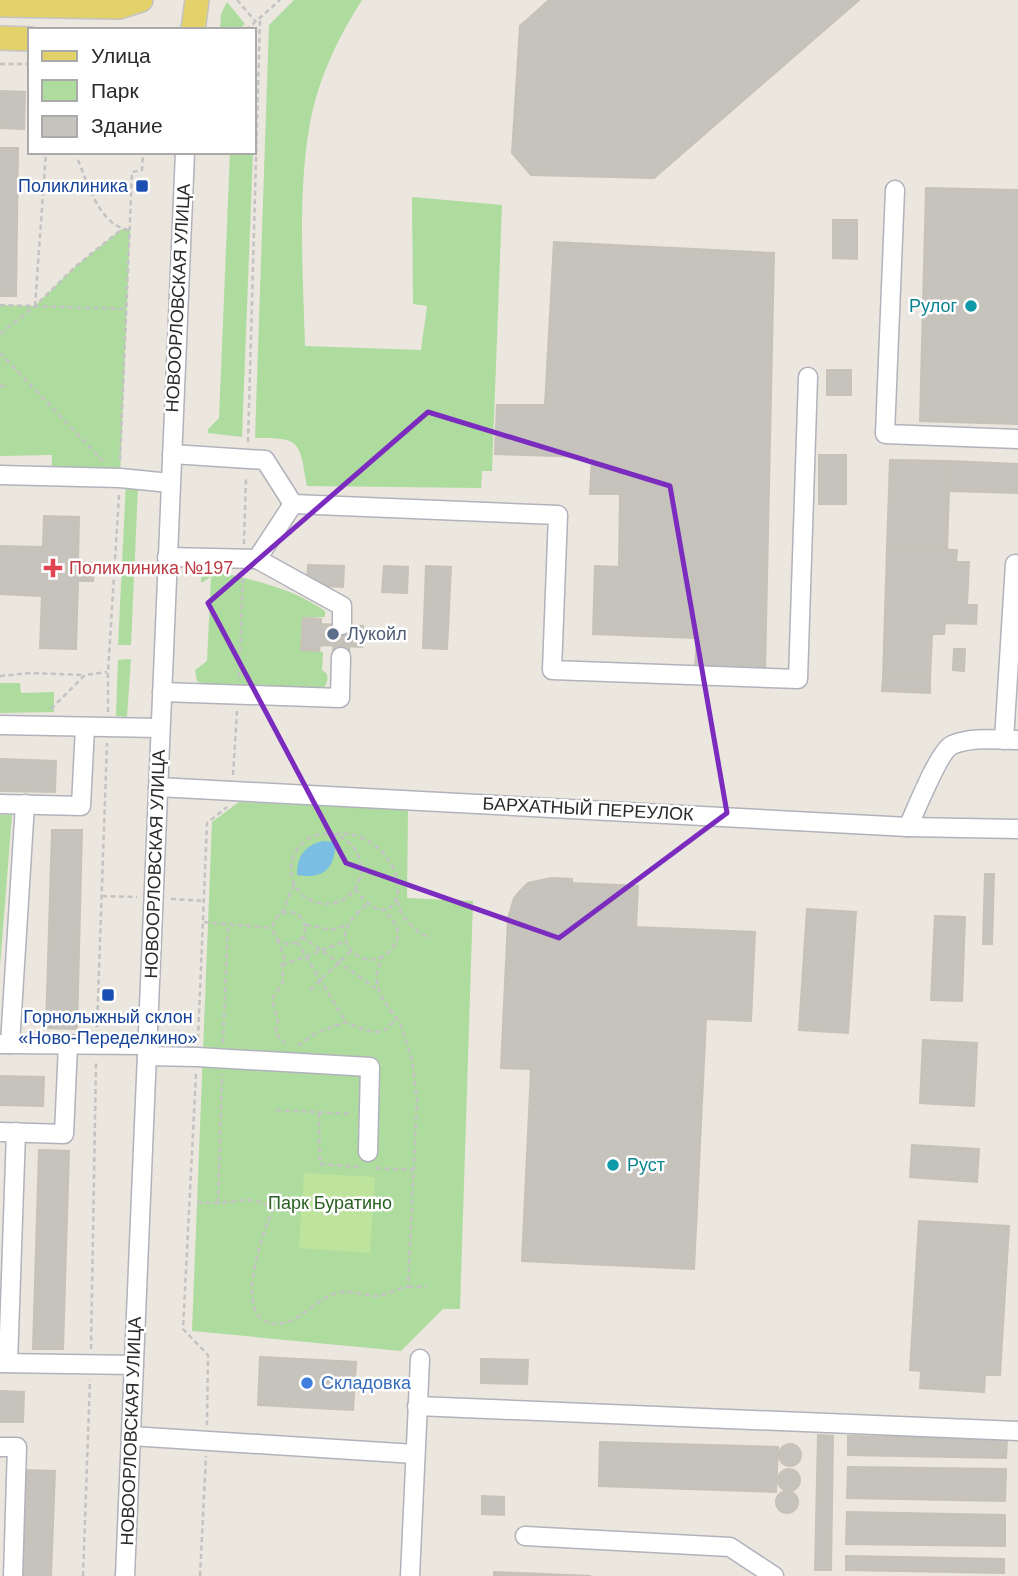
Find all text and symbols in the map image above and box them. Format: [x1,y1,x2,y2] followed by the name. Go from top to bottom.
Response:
[28,28,256,154] legend
[91,44,151,67] text: Улица
[91,79,139,102] text: Парк
[91,114,163,137] text: Здание
[18,176,129,196] place label: Поликлиника
[134,178,150,194] marker: Поликлиника
[162,183,194,413] street label: НОВООРЛОВСКАЯ УЛИЦА
[909,296,957,316] place label: Рулог
[963,298,979,314] marker: Рулог
[43,558,63,578] marker: Поликлиника №197
[69,558,233,578] place label: Поликлиника №197
[347,624,407,644] place label: Лукойл
[325,626,341,642] marker: Лукойл
[141,749,169,979] street label: НОВООРЛОВСКАЯ УЛИЦА
[482,792,695,825] street label: БАРХАТНЫЙ ПЕРЕУЛОК
[100,987,116,1003] marker: Горнолыжный склон «Ново-Переделкино»
[18,1007,198,1048] place label: Горнолыжный склон «Ново-Переделкино»
[627,1155,665,1175] place label: Руст
[605,1157,621,1173] marker: Руст
[268,1193,392,1213] park label: Парк Буратино
[117,1316,145,1546] street label: НОВООРЛОВСКАЯ УЛИЦА
[321,1373,412,1393] place label: Складовка
[299,1375,315,1391] marker: Складовка

